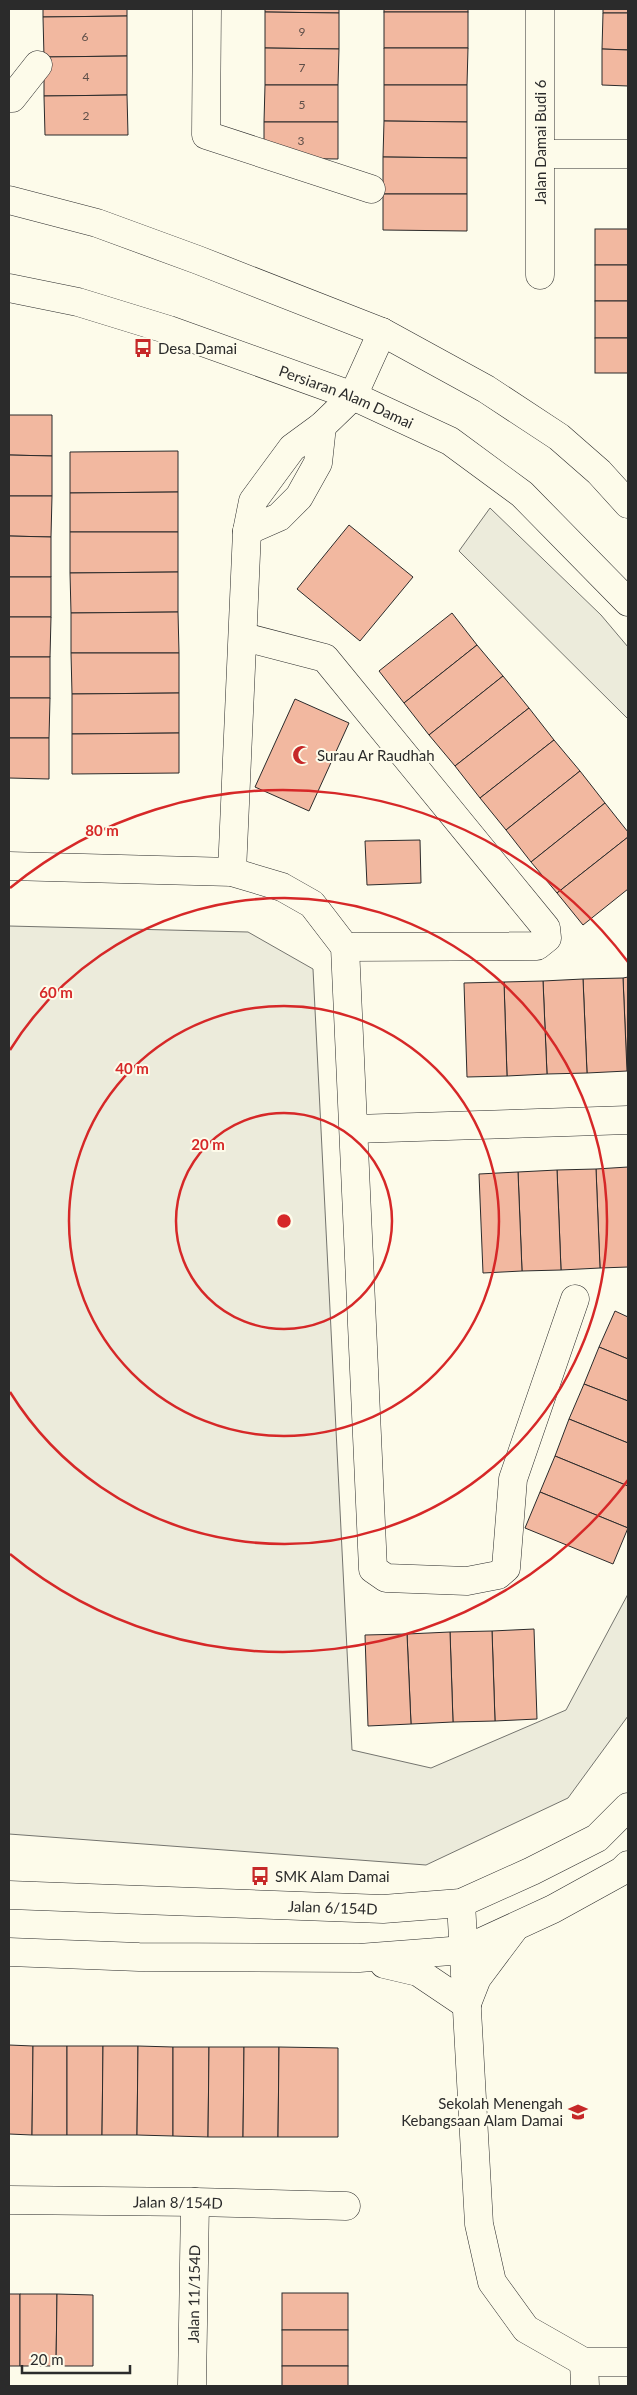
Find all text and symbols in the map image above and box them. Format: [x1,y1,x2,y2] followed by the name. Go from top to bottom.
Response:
[299,24,306,39] house number: 9
[82,29,89,44] house number: 6
[299,60,306,75] house number: 7
[83,69,90,84] house number: 4
[531,79,549,205] street label: Jalan Damai Budi 6
[299,97,306,112] house number: 5
[83,108,90,123] house number: 2
[298,133,305,148] house number: 3
[132,337,154,359] bus stop icon: Desa Damai
[158,339,237,357] place label: Desa Damai
[277,361,416,432] street label: Persiaran Alam Damai
[291,744,313,766] mosque icon: Surau Ar Raudhah
[317,746,435,764] place label: Surau Ar Raudhah
[85,821,119,839] text: 80 m
[39,983,73,1001] text: 60 m
[115,1059,149,1077] text: 40 m
[191,1135,225,1153] text: 20 m
[275,1212,293,1230] centre of rings
[249,1865,271,1887] bus stop icon: SMK Alam Damai
[275,1867,390,1885] place label: SMK Alam Damai
[288,1896,378,1918] street label: Jalan 6/154D
[401,2094,563,2129] place label: Sekolah Menengah Kebangsaan Alam Damai
[567,2101,589,2123] school or university icon: Sekolah Menengah Kebangsaan Alam Damai
[133,2192,223,2212] street label: Jalan 8/154D
[184,2245,203,2343] street label: Jalan 11/154D
[22,2342,130,2374] scale bar
[30,2350,64,2368] text: 20 m

